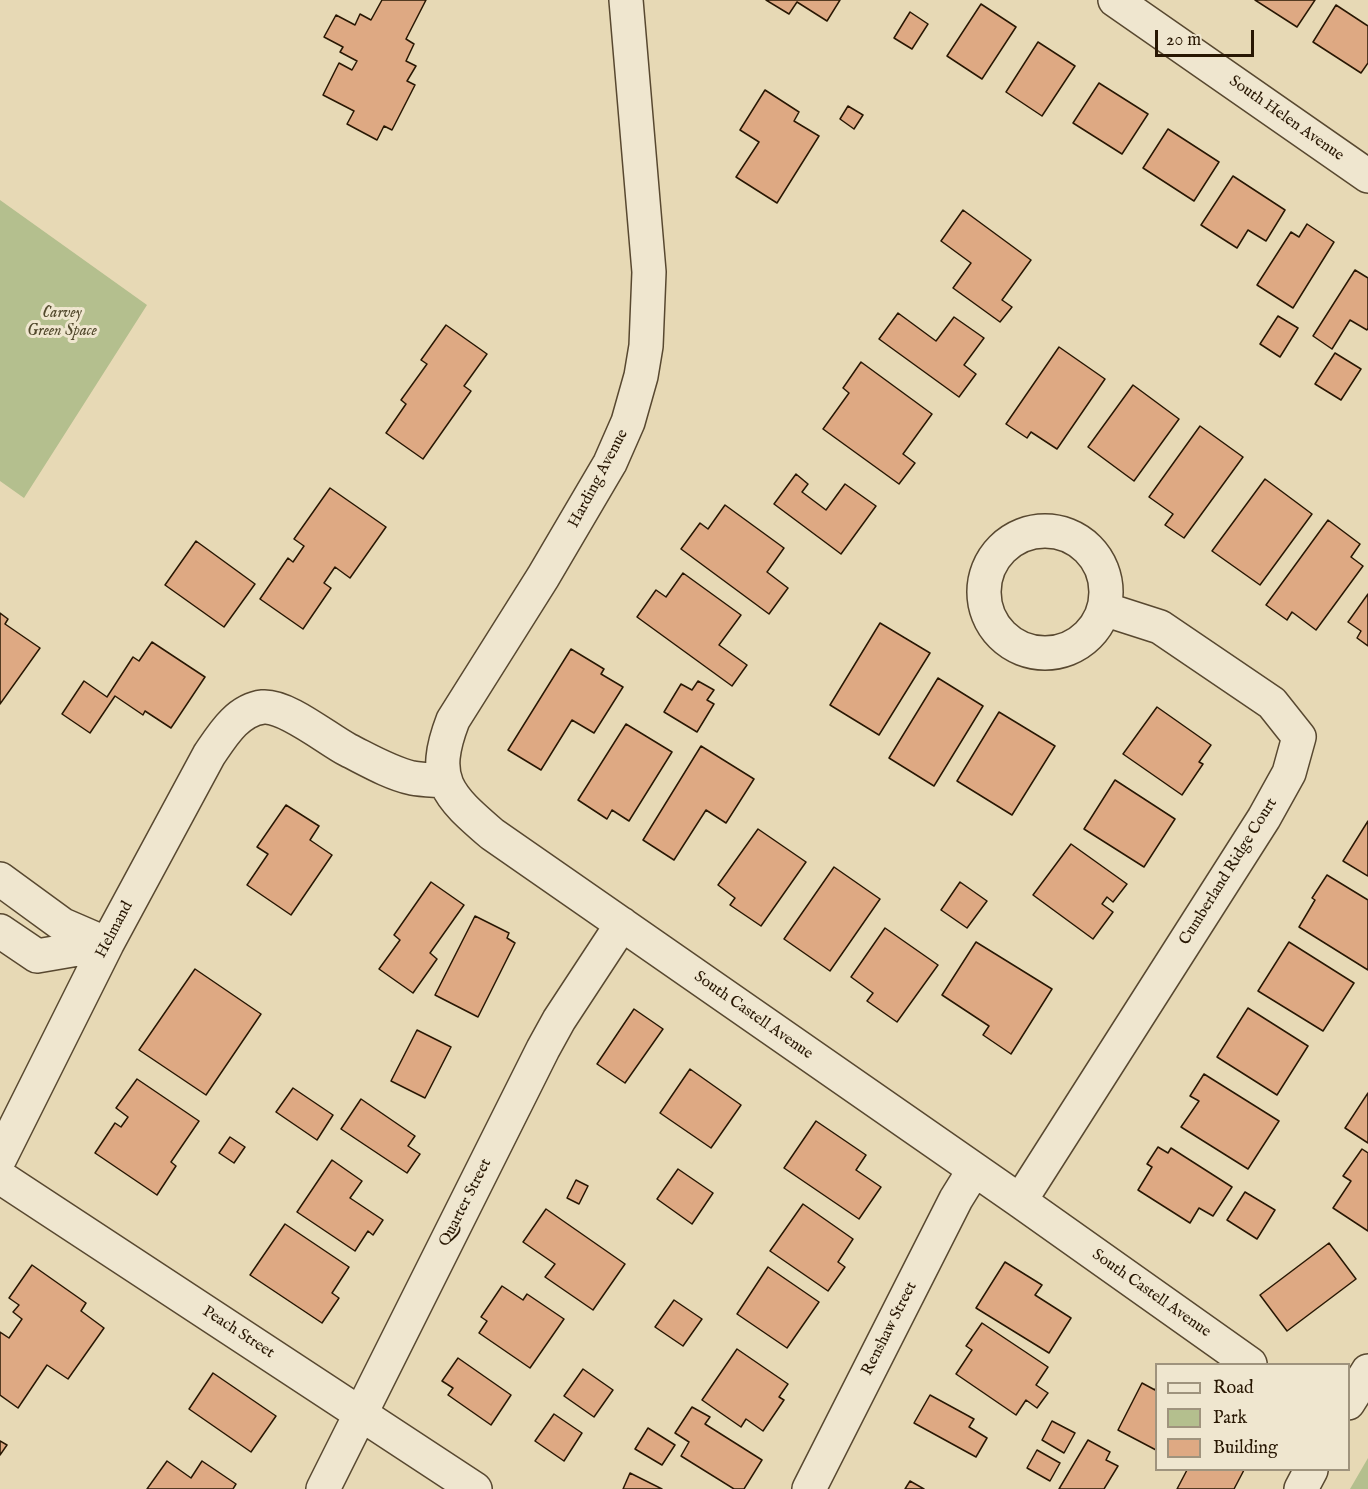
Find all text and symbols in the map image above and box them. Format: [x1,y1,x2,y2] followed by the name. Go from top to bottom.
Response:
[1158,18,1257,56] scale bar
[1166,29,1201,52] text: 20 m
[1225,72,1347,166] street label: South Helen Avenue
[27,304,97,342] park label: Carvey Green Space
[565,426,633,532] street label: Harding Avenue
[1176,795,1282,949] street label: Cumberland Ridge Court
[92,898,138,962] street label: Helmand
[690,968,816,1064] street label: South Castell Avenue
[436,1156,496,1250] street label: Quarter Street
[1088,1246,1214,1342] street label: South Castell Avenue
[858,1279,922,1379] street label: Renshaw Street
[198,1303,278,1363] street label: Peach Street
[1155,1363,1350,1471] legend
[1213,1377,1254,1400] text: Road
[1213,1407,1247,1430] text: Park
[1213,1437,1278,1460] text: Building

